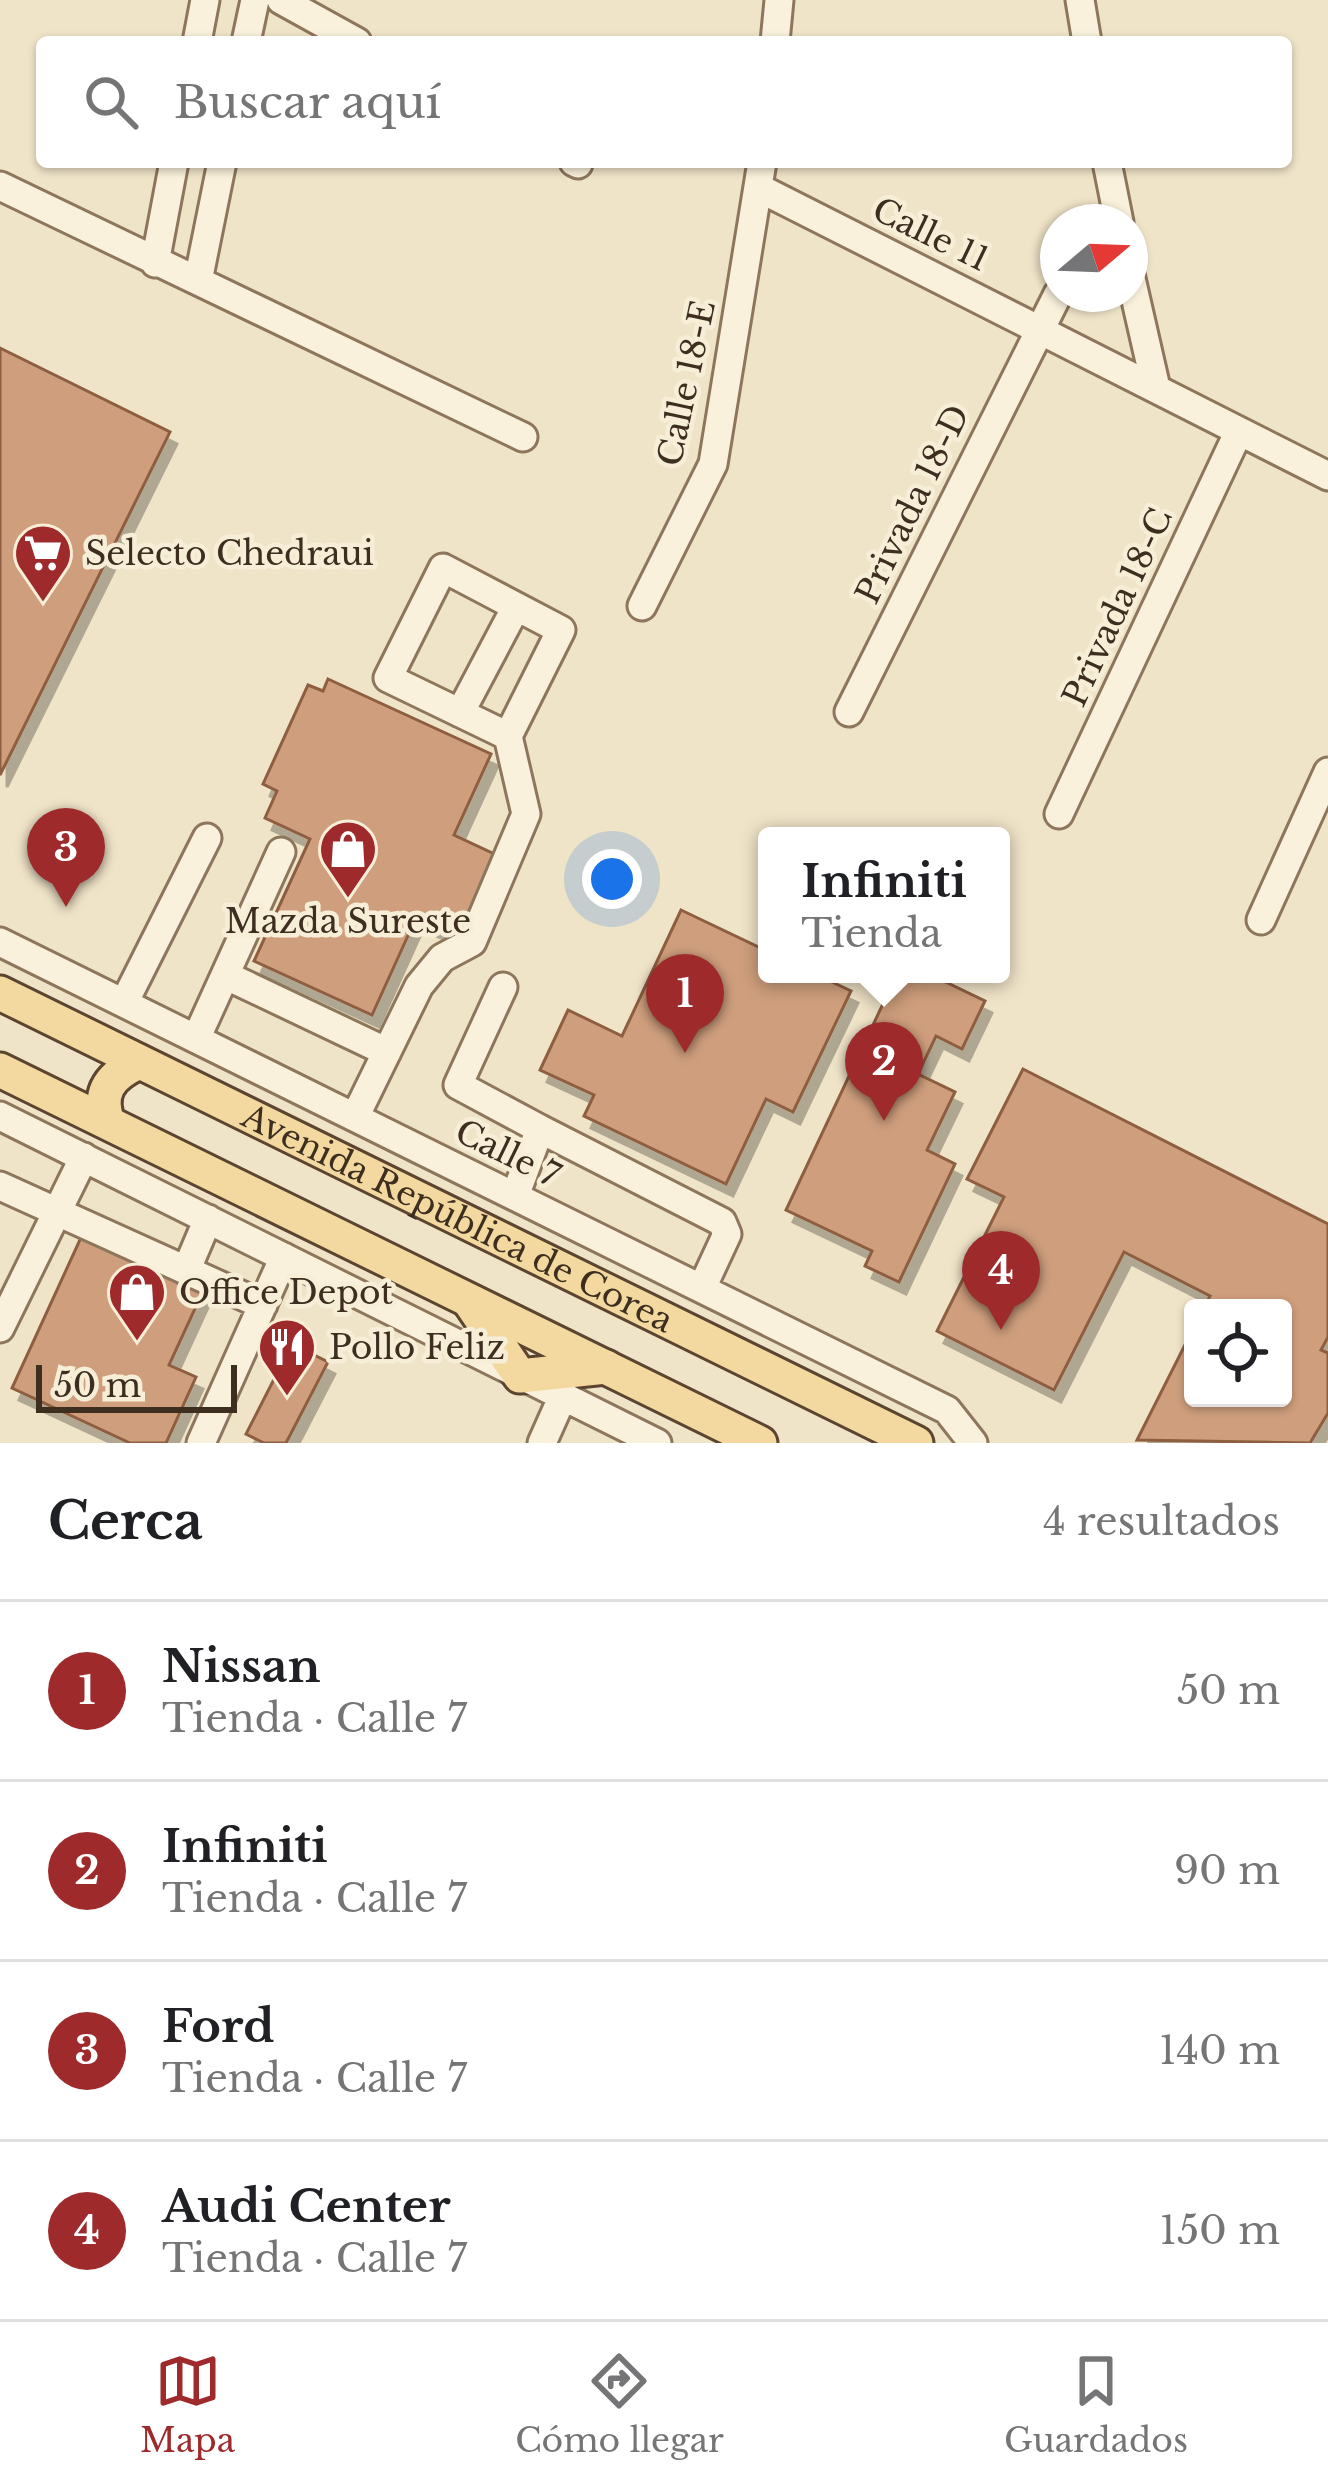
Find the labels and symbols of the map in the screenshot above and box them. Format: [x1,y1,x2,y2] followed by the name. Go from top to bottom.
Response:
[866,189,995,280] street label: Calle 11
[1040,204,1148,312] north arrow
[649,297,724,470] street label: Calle 18-E
[847,398,978,610] street label: Privada 18-D
[1054,502,1181,713] street label: Privada 18-C
[12,522,74,604] supermarket icon: Selecto Chedraui
[85,533,374,574] place label: Selecto Chedraui
[27,808,105,907] pin: 3
[317,818,379,900] shop icon: Mazda Sureste
[582,849,642,909] your location
[225,901,471,942] place label: Mazda Sureste
[646,954,724,1053] pin: 1
[845,1022,923,1121] pin: 2
[234,1095,680,1342] street label: Avenida República de Corea
[449,1111,567,1196] street label: Calle 7
[962,1231,1040,1330] pin: 4
[106,1261,168,1343] shop icon: Office Depot
[179,1272,393,1313] place label: Office Depot
[256,1316,318,1398] restaurant icon: Pollo Feliz
[329,1327,505,1368] place label: Pollo Feliz
[36,1359,237,1412] scale bar

